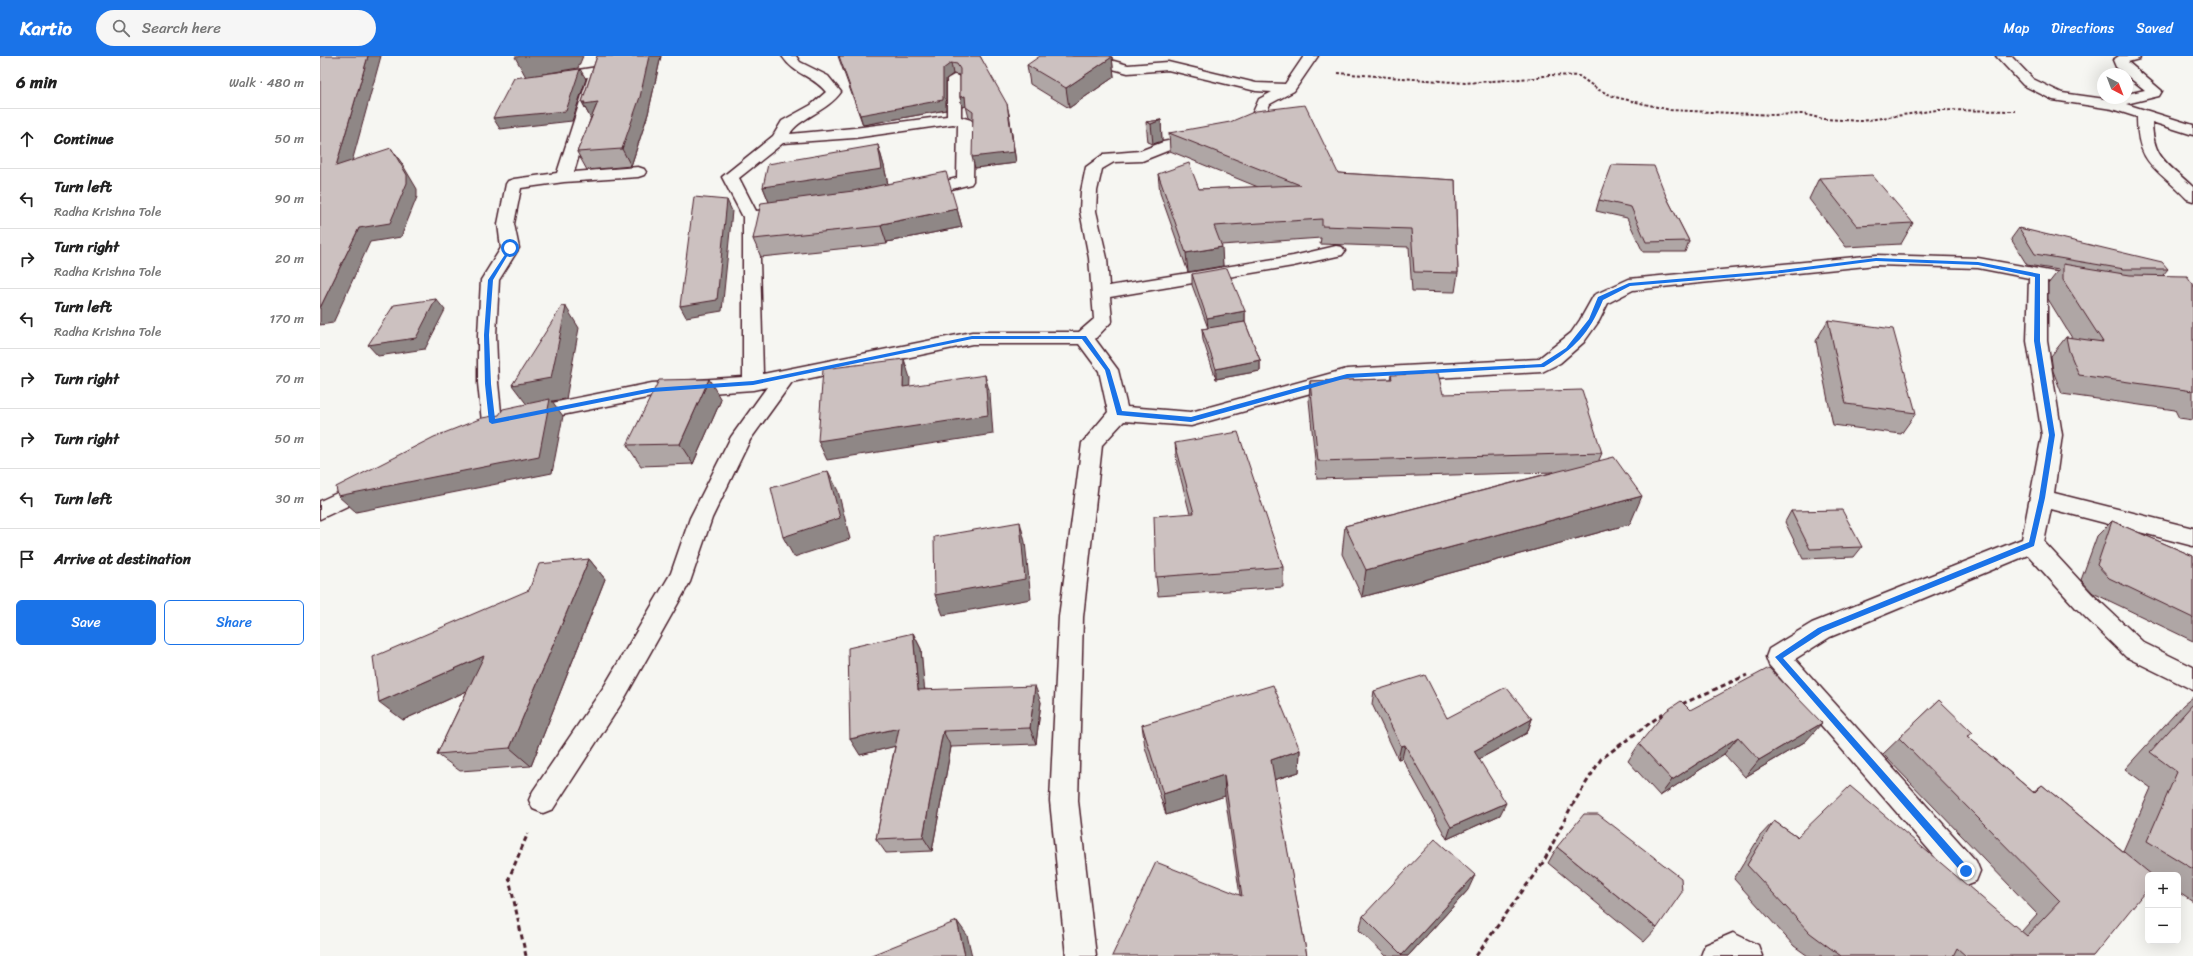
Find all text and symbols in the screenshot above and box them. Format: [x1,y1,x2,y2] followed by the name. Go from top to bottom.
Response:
[96,10,376,46] search box
[20,12,72,45] text: Kartio
[142,15,221,41] text: Search here
[2003,16,2029,41] text: Map
[2051,16,2114,41] text: Directions
[2136,16,2173,41] text: Saved
[110,17,132,39] icon: search
[16,67,57,97] text: 6 min
[2097,68,2133,104] north arrow
[229,71,304,94] text: Walk · 480 m
[54,126,114,152] text: Continue
[274,127,304,150] text: 50 m
[16,128,38,150] icon: ahead
[54,174,112,200] text: Turn left
[274,187,304,210] text: 90 m
[16,188,38,210] icon: left
[54,200,161,223] text: Radha Krishna Tole
[54,234,119,260] text: Turn right
[501,239,519,257] route start
[275,247,304,270] text: 20 m
[16,248,38,270] icon: right
[54,260,161,283] text: Radha Krishna Tole
[54,294,112,320] text: Turn left
[269,307,304,330] text: 170 m
[16,308,38,330] icon: left
[54,320,161,343] text: Radha Krishna Tole
[54,366,119,392] text: Turn right
[275,367,304,390] text: 70 m
[16,368,38,390] icon: right
[54,426,119,452] text: Turn right
[274,427,304,450] text: 50 m
[16,428,38,450] icon: right
[54,486,112,512] text: Turn left
[275,487,304,510] text: 30 m
[16,488,38,510] icon: left
[54,546,191,572] text: Arrive at destination
[16,548,38,570] icon: arrive
[16,600,156,645] button: Save
[164,600,304,645] button: Share
[1957,862,1975,880] route end
[2145,872,2181,944] map controls
[2145,872,2181,908] button: +
[2145,908,2181,944] button: −

